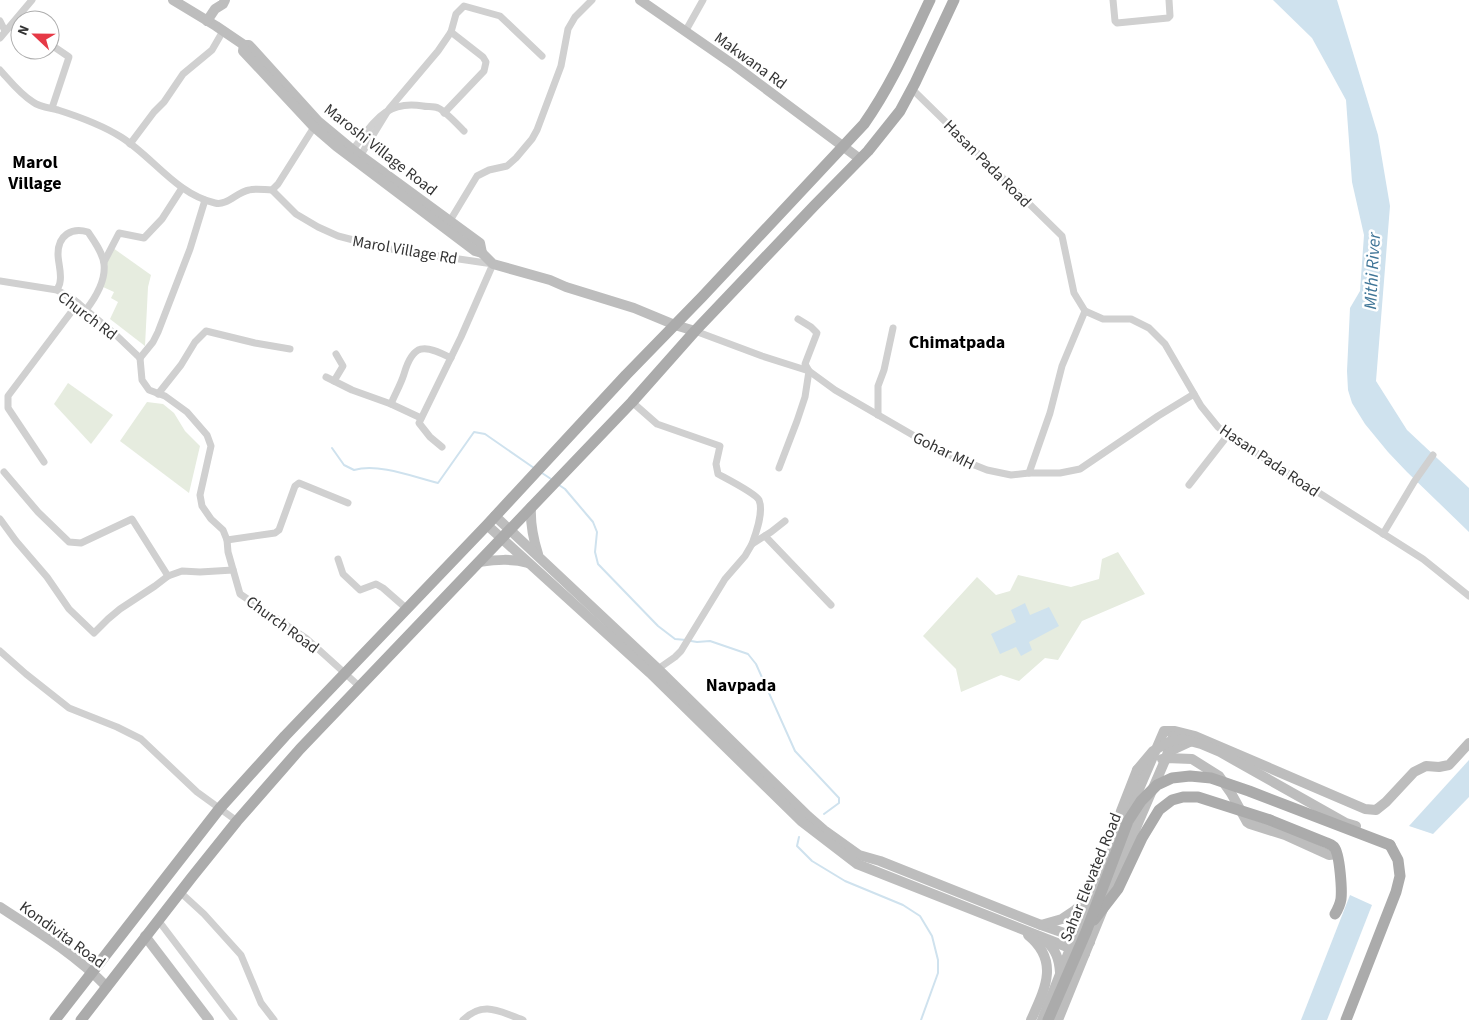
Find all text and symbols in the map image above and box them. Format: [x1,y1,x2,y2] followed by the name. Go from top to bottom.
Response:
[10,10,60,60] north arrow
[13,22,35,39] text: N
[710,27,791,95] street label: Makwana Rd
[319,99,442,201] street label: Maroshi Village Road
[938,115,1036,213] street label: Hasan Pada Road
[7,150,62,196] district label: Marol Village
[351,230,459,270] street label: Marol Village Rd
[1358,231,1387,310] water label: Mithi River
[53,286,122,345] street label: Church Rd
[909,330,1005,355] district label: Chimatpada
[1215,419,1324,502] street label: Hasan Pada Road
[909,427,978,475] street label: Gohar MH
[241,591,323,659] street label: Church Road
[706,673,776,698] district label: Navpada
[1055,810,1127,945] street label: Sahar Elevated Road
[15,896,110,974] street label: Kondivita Road

